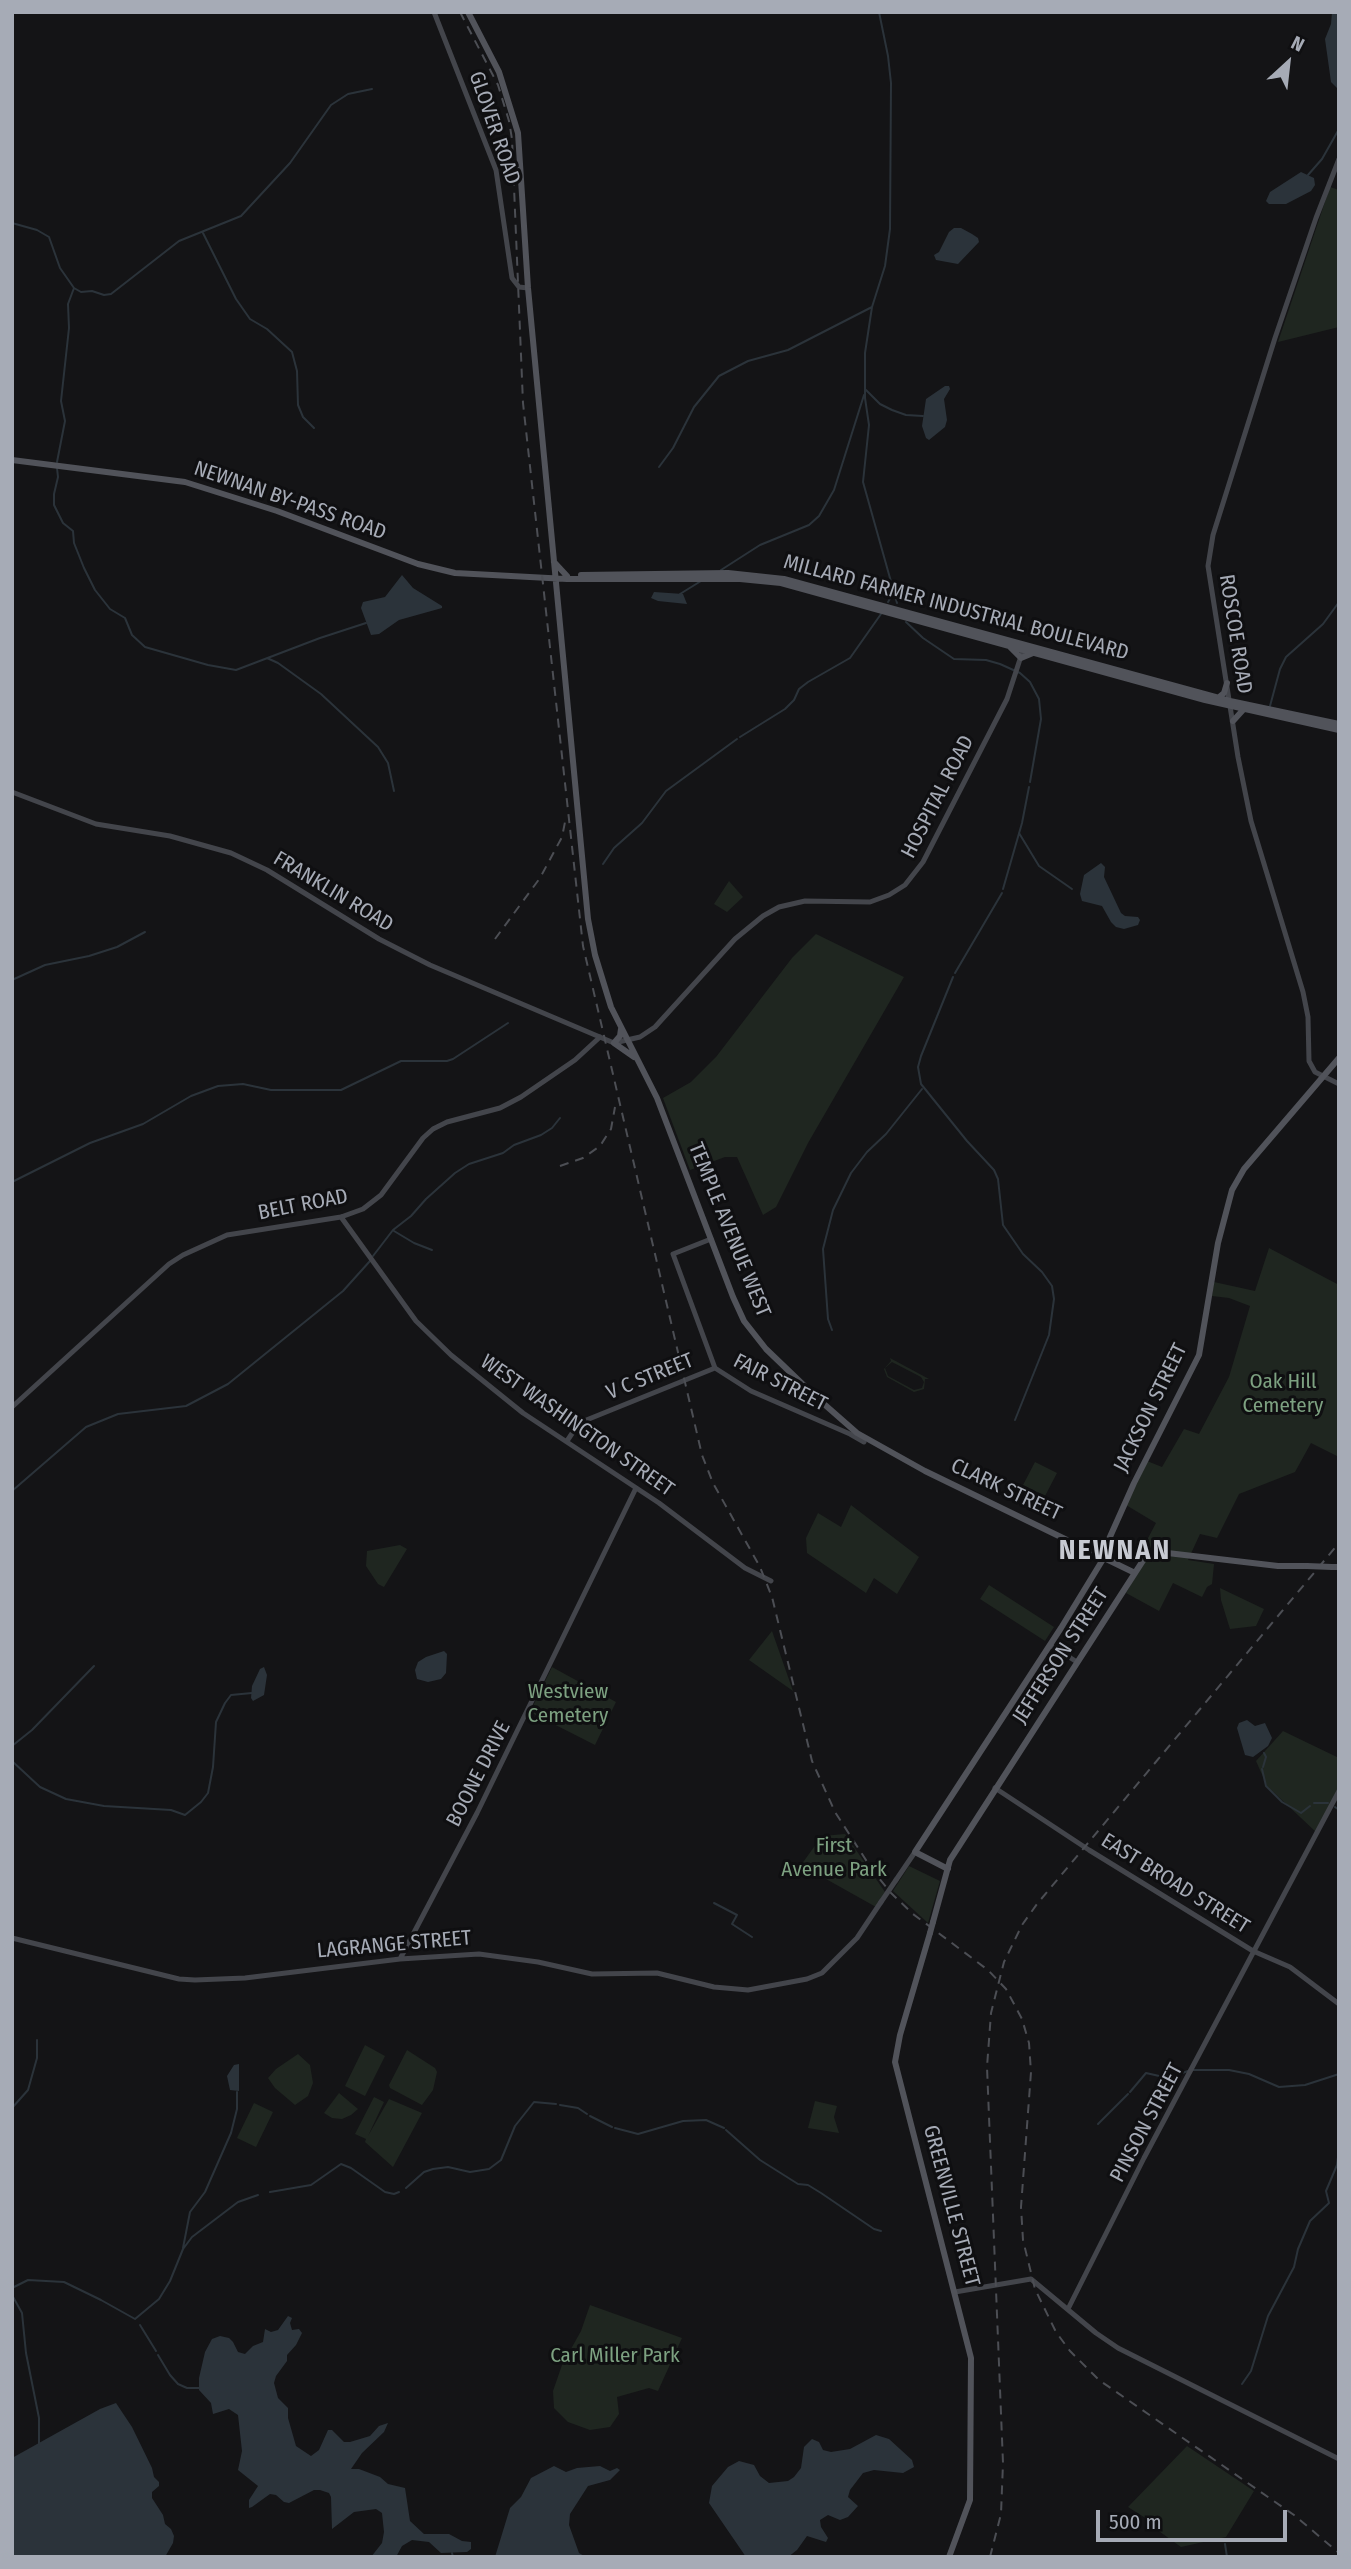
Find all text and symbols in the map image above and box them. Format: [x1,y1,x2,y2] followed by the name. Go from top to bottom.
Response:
[1253,28,1323,98] north arrow
[1287,31,1308,57] text: N
[463,68,525,188] street label: GLOVER ROAD
[191,456,389,546] street label: NEWNAN BY-PASS ROAD
[781,550,1131,666] street label: MILLARD FARMER INDUSTRIAL BOULEVARD
[1213,572,1257,696] street label: ROSCOE ROAD
[896,731,980,863] street label: HOSPITAL ROAD
[268,846,398,938] street label: FRANKLIN ROAD
[683,1139,775,1321] street label: TEMPLE AVENUE WEST
[256,1184,350,1226] street label: BELT ROAD
[1109,1340,1193,1476] street label: JACKSON STREET
[603,1348,697,1406] street label: V C STREET
[729,1349,831,1417] street label: FAIR STREET
[475,1350,679,1502] street label: WEST WASHINGTON STREET
[1243,1369,1323,1419] park label: Oak Hill Cemetery
[947,1453,1065,1527] street label: CLARK STREET
[1060,1534,1170,1568] district label: NEWNAN
[1008,1583,1114,1729] street label: JEFFERSON STREET
[528,1679,608,1729] park label: Westview Cemetery
[442,1717,516,1831] street label: BOONE DRIVE
[1096,1828,1254,1940] street label: EAST BROAD STREET
[781,1833,887,1883] park label: First Avenue Park
[316,1926,472,1964] street label: LAGRANGE STREET
[1105,2059,1189,2187] street label: PINSON STREET
[917,2123,985,2289] street label: GREENVILLE STREET
[550,2343,680,2369] park label: Carl Miller Park
[1099,2496,1290,2540] scale bar
[1109,2509,1162,2535] text: 500 m

